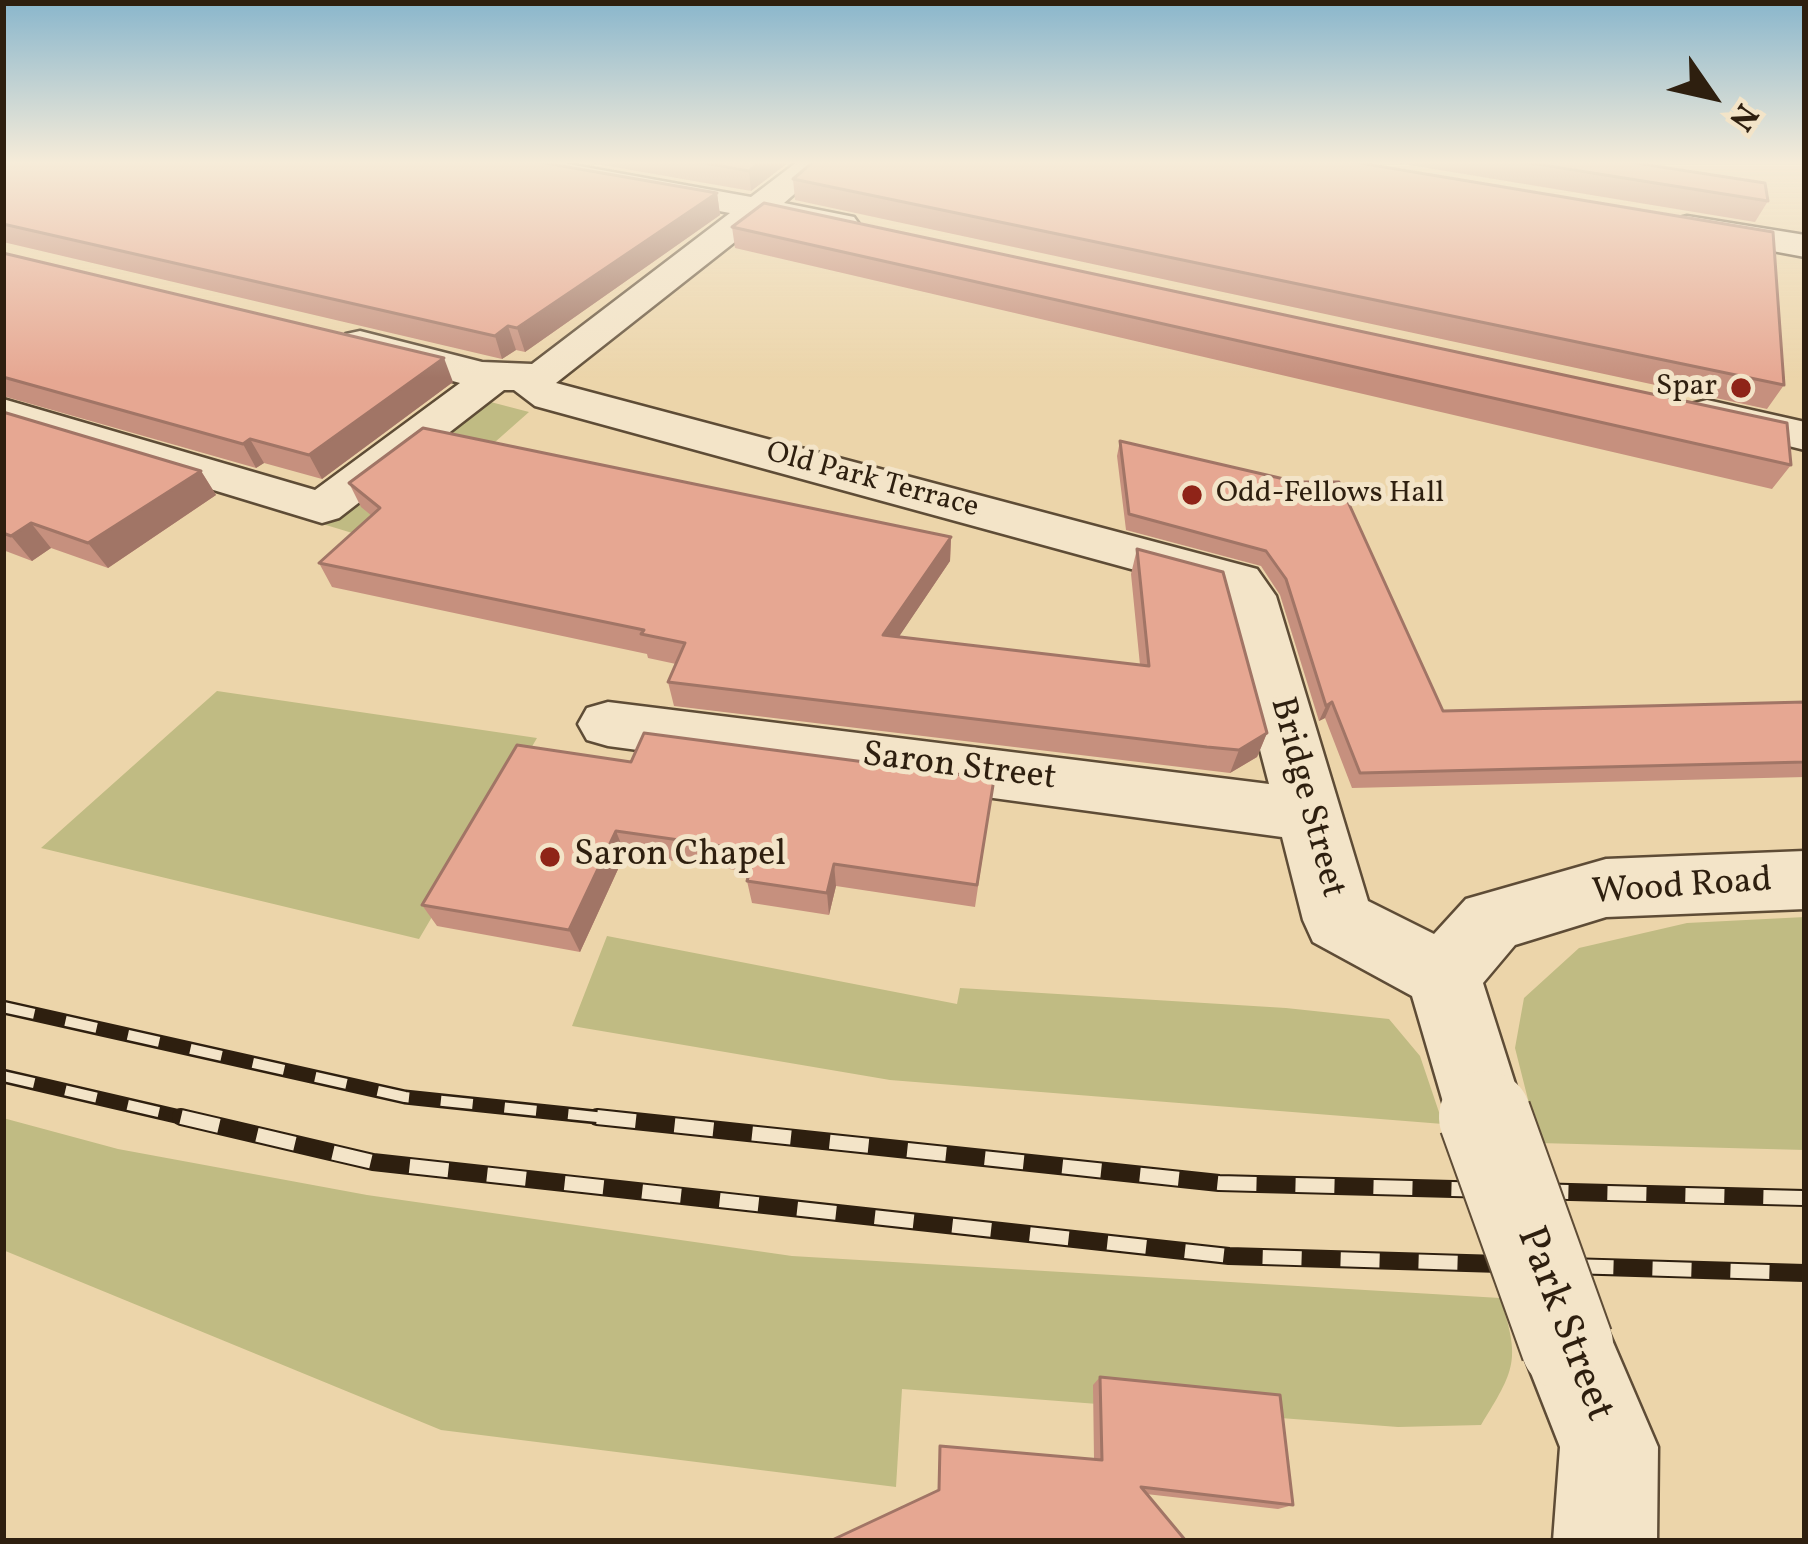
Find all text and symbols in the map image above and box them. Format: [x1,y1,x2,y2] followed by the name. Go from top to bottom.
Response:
[1652,36,1772,156] north arrow
[1716,93,1768,139] text: N
[1656,370,1717,406] place label: Spar
[1728,375,1754,401] marker: Spar
[762,436,982,528] street label: Old Park Terrace
[1216,477,1444,513] place label: Odd-Fellows Hall
[1179,482,1205,508] marker: Odd-Fellows Hall
[1258,693,1352,903] street label: Bridge Street
[860,736,1058,802] street label: Saron Street
[574,835,786,879] place label: Saron Chapel
[537,844,563,870] marker: Saron Chapel
[1591,861,1773,917] street label: Wood Road
[1502,1221,1622,1429] street label: Park Street

